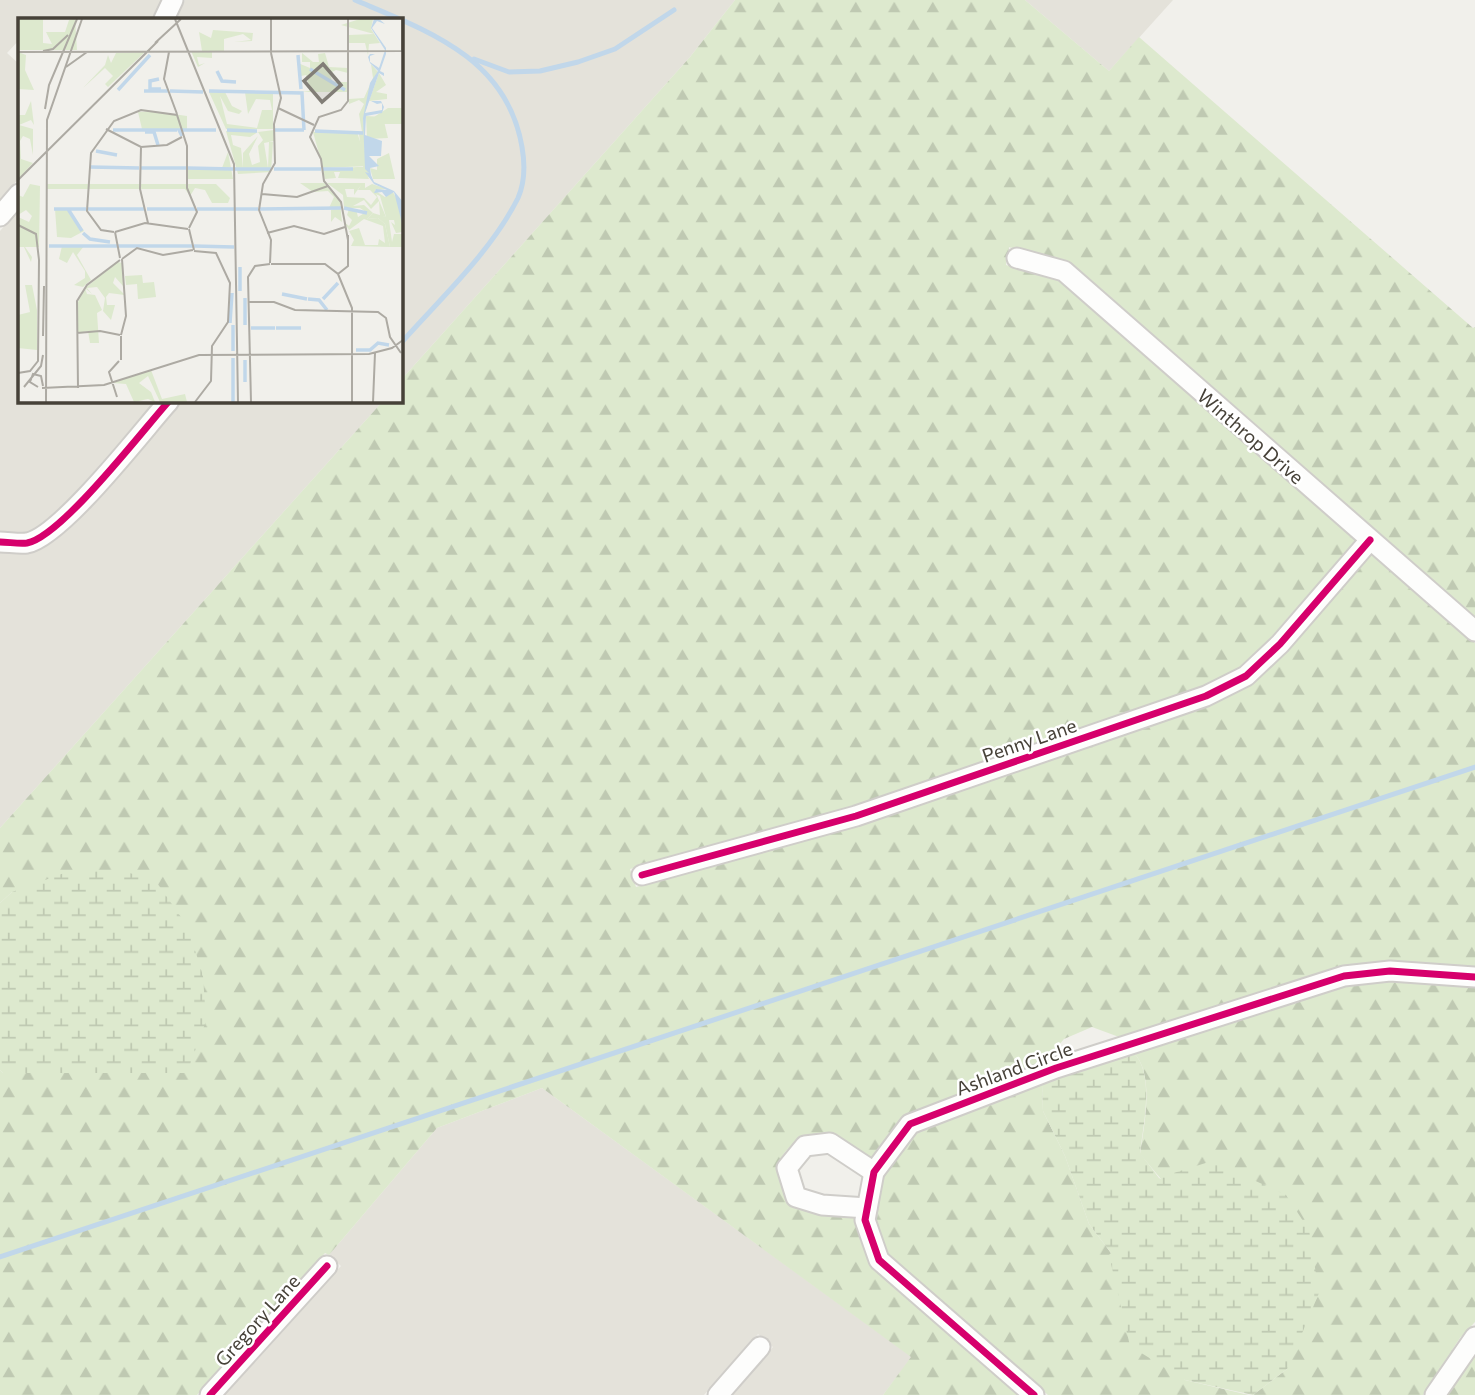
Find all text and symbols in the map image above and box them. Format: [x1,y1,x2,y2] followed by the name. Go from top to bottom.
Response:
[18,18,402,402] inset map
[1193,384,1309,488] street label: Winthrop Drive
[979,713,1079,767] street label: Penny Lane
[953,1036,1075,1100] street label: Ashland Circle
[210,1269,304,1371] street label: Gregory Lane

